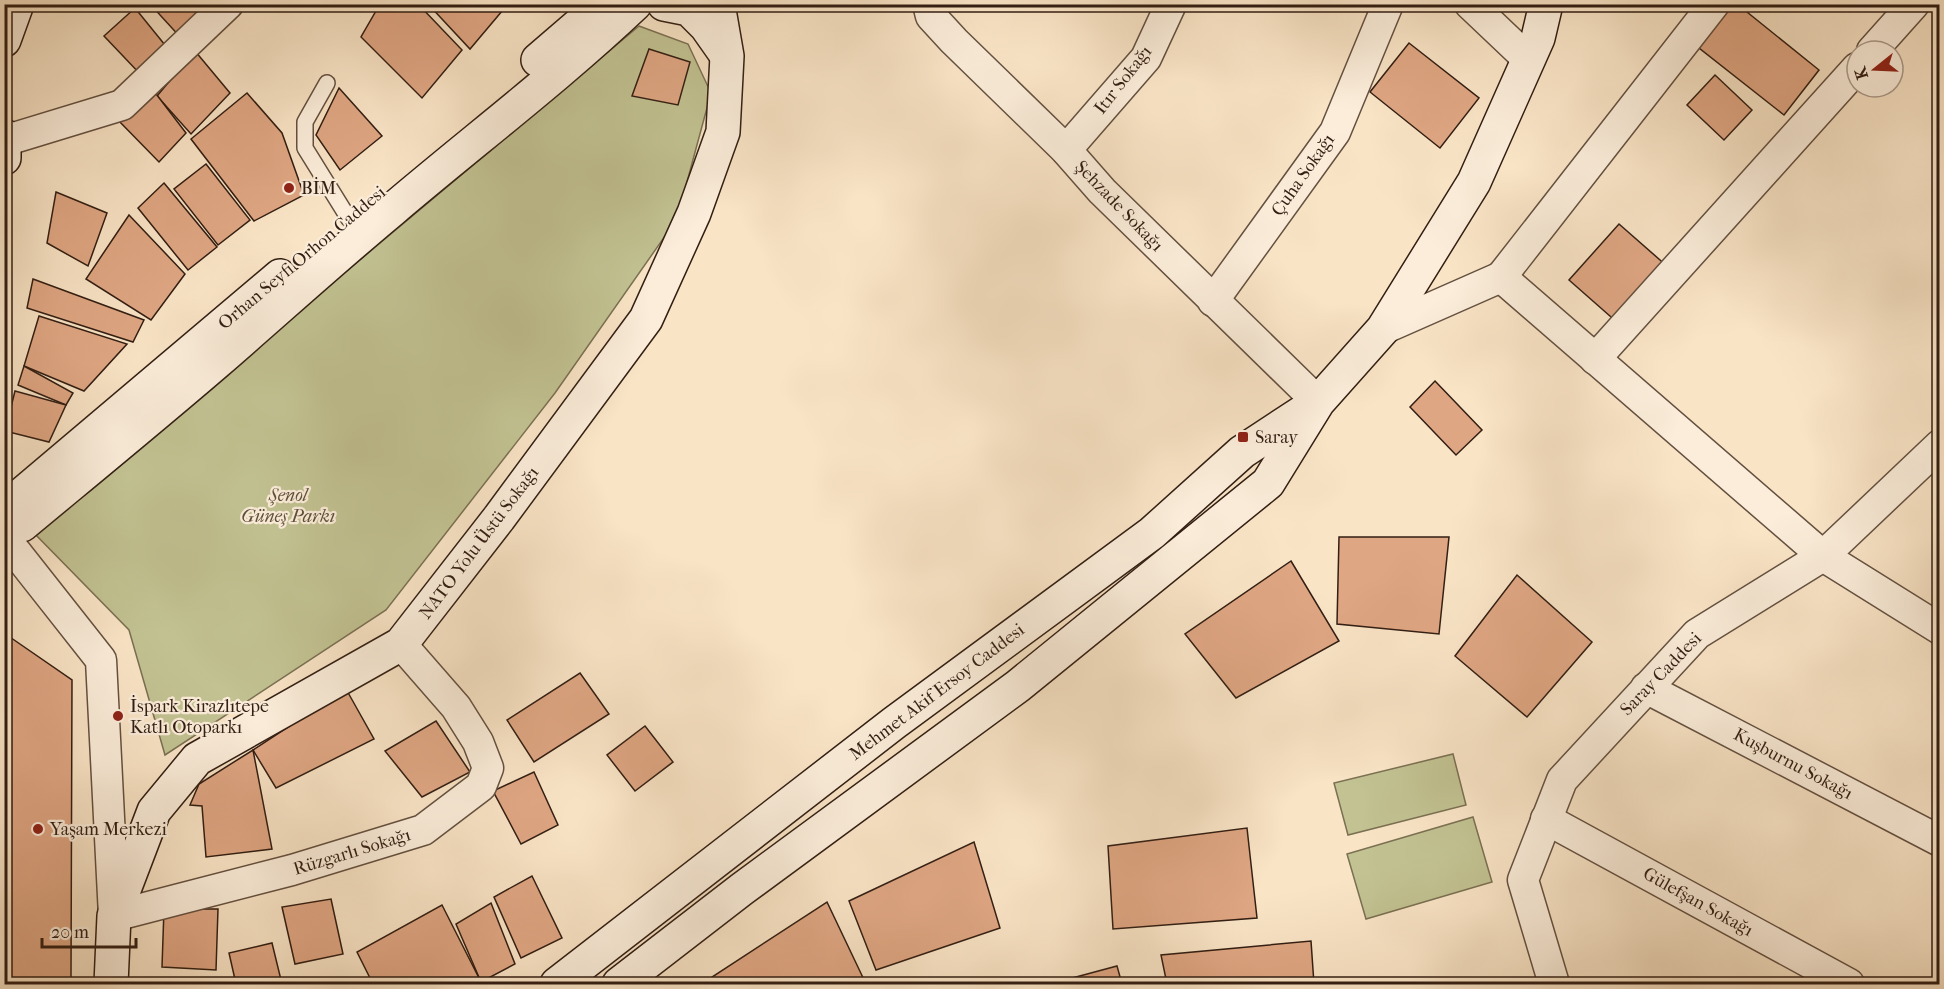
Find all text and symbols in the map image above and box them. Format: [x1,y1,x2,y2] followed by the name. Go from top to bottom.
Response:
[1845,39,1905,99] north arrow
[1090,41,1157,118] street label: Itır Sokağı
[1850,64,1872,82] text: K
[1267,129,1340,221] street label: Çuha Sokağı
[1071,156,1168,256] street label: Şehzade Sokağı
[301,177,336,199] place label: BİM
[214,181,390,334] street label: Orhan Seyfi Orhon Caddesi
[282,181,296,195] marker: BİM
[1255,427,1299,448] place label: Saray
[1236,430,1250,444] marker: Saray
[414,462,544,623] street label: NATO Yolu Üstü Sokağı
[241,485,335,527] park label: Şenol Güneş Parkı
[845,619,1029,765] street label: Mehmet Akif Ersoy Caddesi
[1616,627,1706,720] street label: Saray Caddesi
[130,695,269,738] place label: İspark Kirazlıtepe Katlı Otoparkı
[111,709,125,723] marker: İspark Kirazlıtepe Katlı Otoparkı
[1730,724,1857,805] street label: Kuşburnu Sokağı
[49,819,167,840] place label: Yaşam Merkezi
[31,822,45,836] marker: Yaşam Merkezi
[291,824,414,880] street label: Rüzgarlı Sokağı
[1639,863,1757,941] street label: Gülefşan Sokağı
[42,911,136,949] scale bar
[51,922,89,943] text: 20 m

